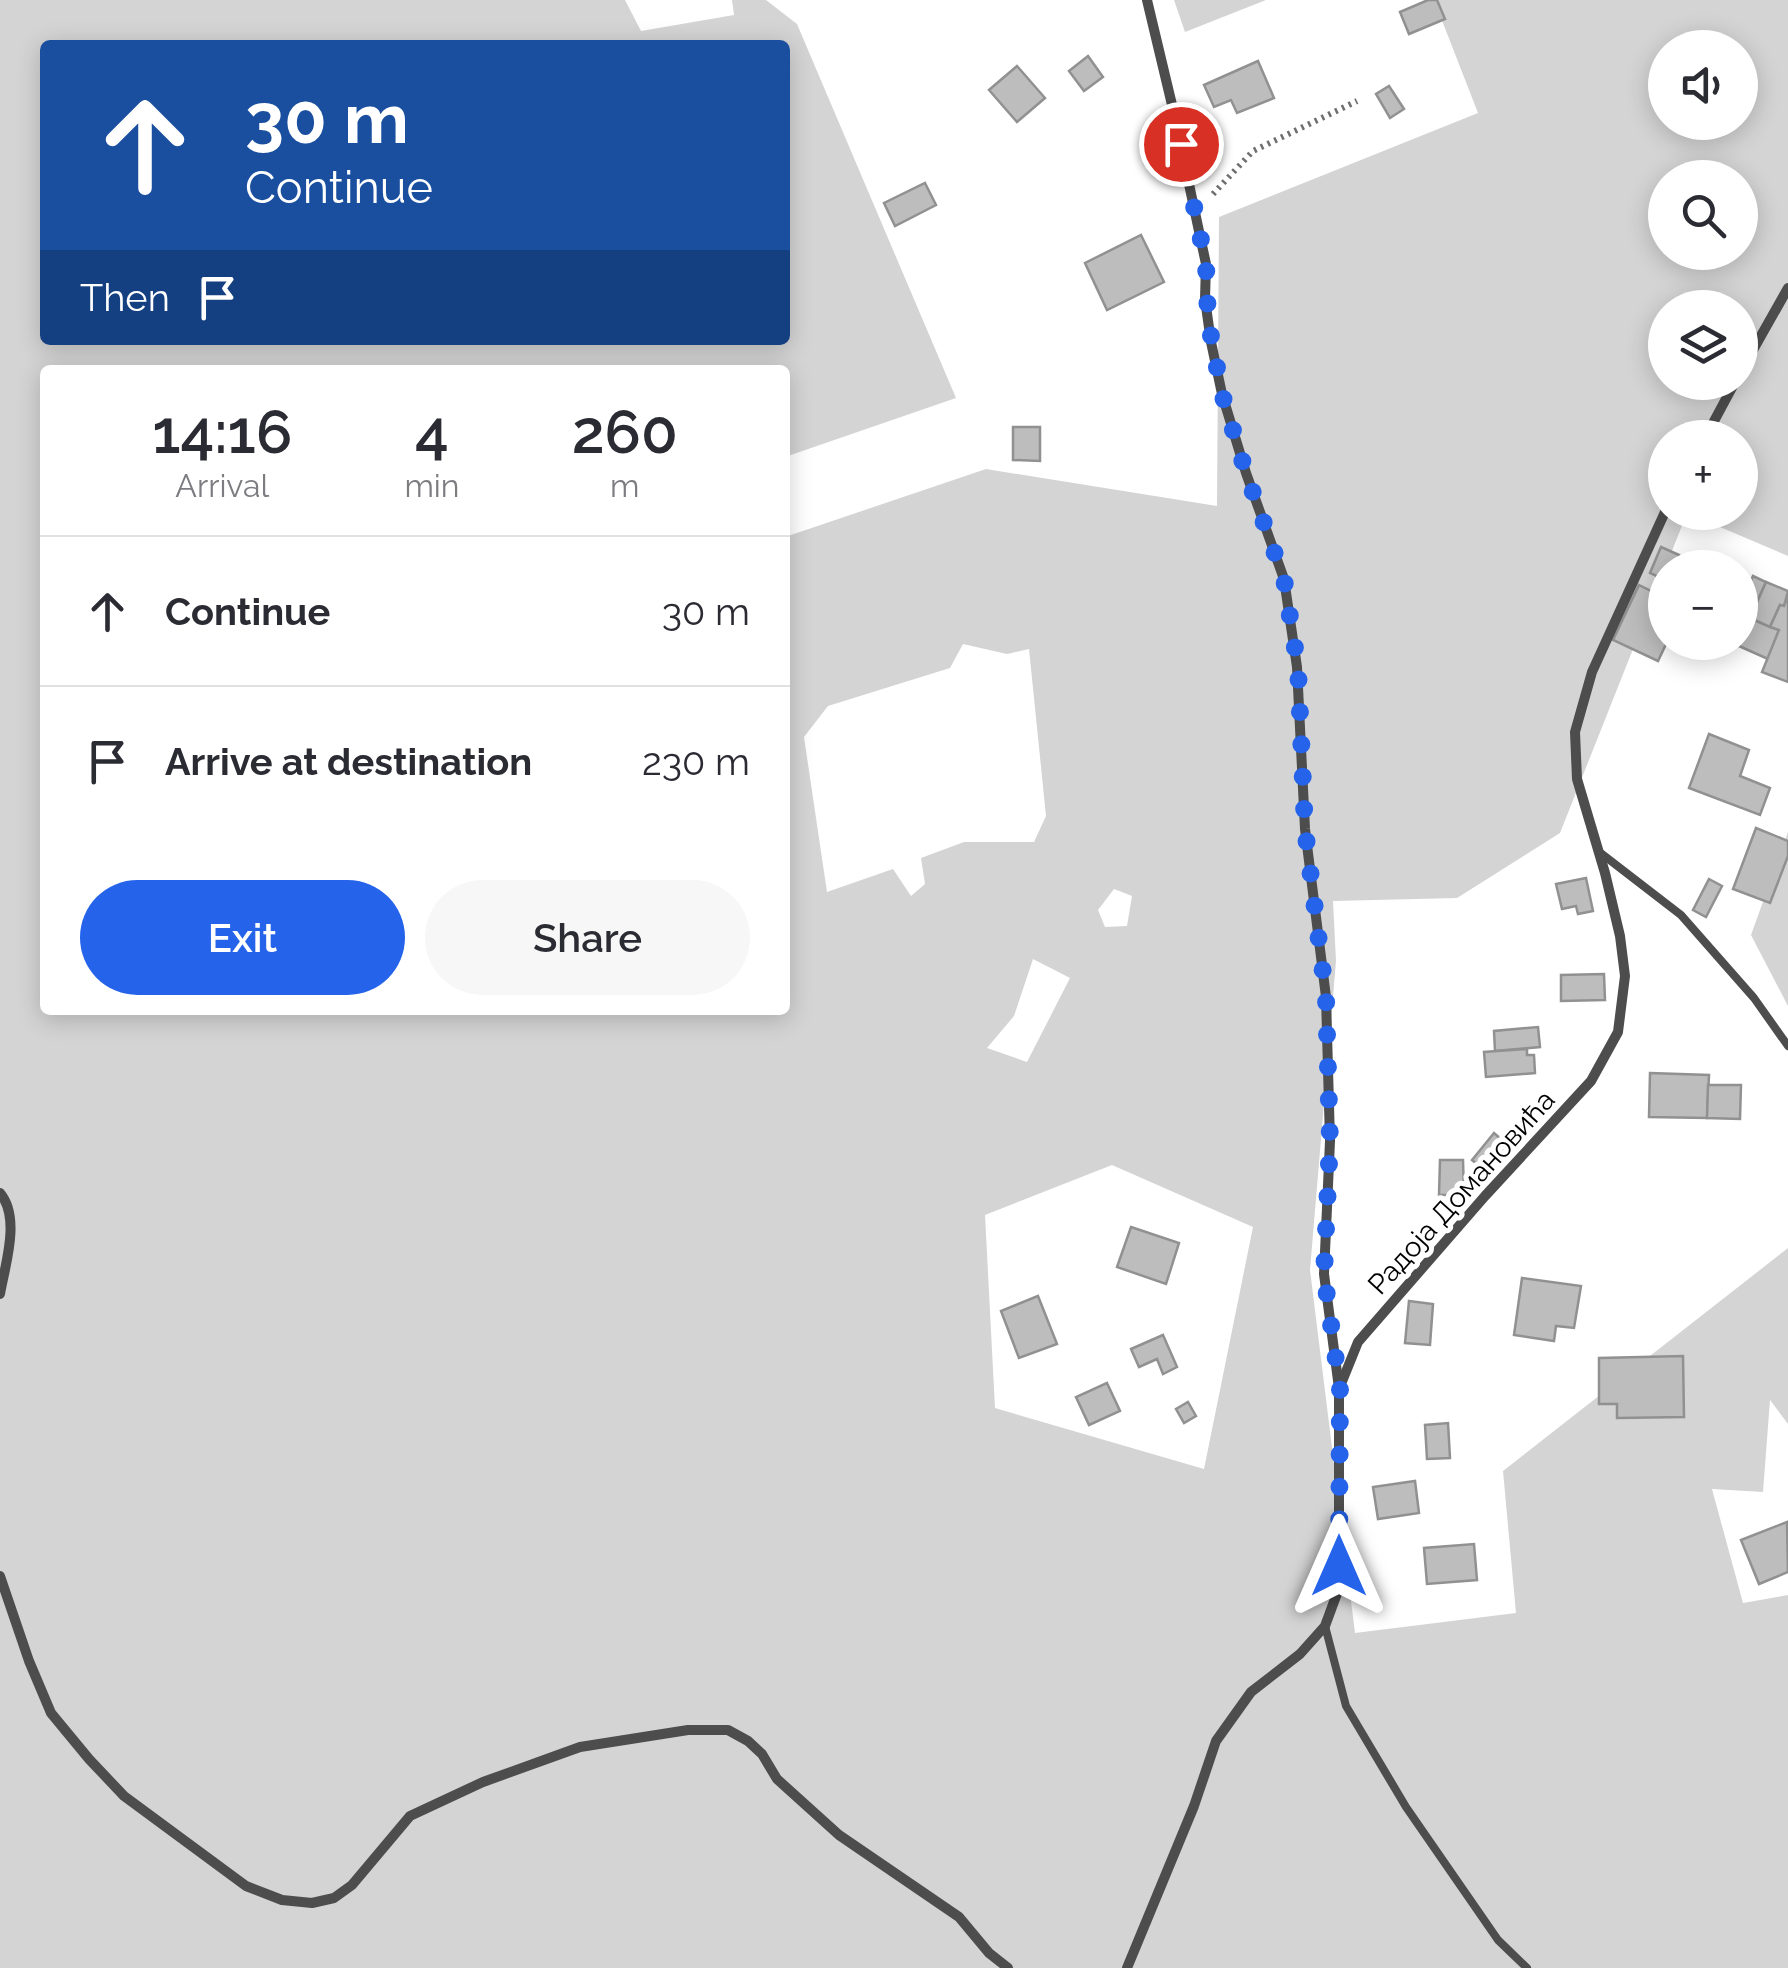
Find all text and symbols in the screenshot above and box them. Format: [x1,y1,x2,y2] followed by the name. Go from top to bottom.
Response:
[1648,30,1758,660] map controls
[1648,30,1758,140] button: sound
[245,77,409,159] text: 30 m
[80,80,210,210] icon: ahead
[1139,102,1224,187] pin
[1154,117,1209,172] icon: arrive
[1648,160,1758,270] button: search
[245,161,433,214] text: Continue
[190,270,245,325] icon: arrive
[80,275,170,320] text: Then
[1648,290,1758,400] button: layers
[152,397,292,467] text: 14:16
[415,397,449,467] text: 4
[572,397,678,467] text: 260
[1648,420,1758,530] button: +
[175,467,269,504] text: Arrival
[404,467,460,504] text: min
[610,467,639,504] text: m
[1648,550,1758,660] button: −
[80,584,135,639] icon: ahead
[165,589,330,634] text: Continue
[662,589,750,634] text: 30 m
[80,734,135,789] icon: arrive
[165,739,532,784] text: Arrive at destination
[642,739,750,784] text: 230 m
[80,880,405,995] button: Exit
[425,880,750,995] button: Share
[1361,1084,1562,1301] street label: Радоја Домановића
[1287,1514,1391,1618] position arrow

